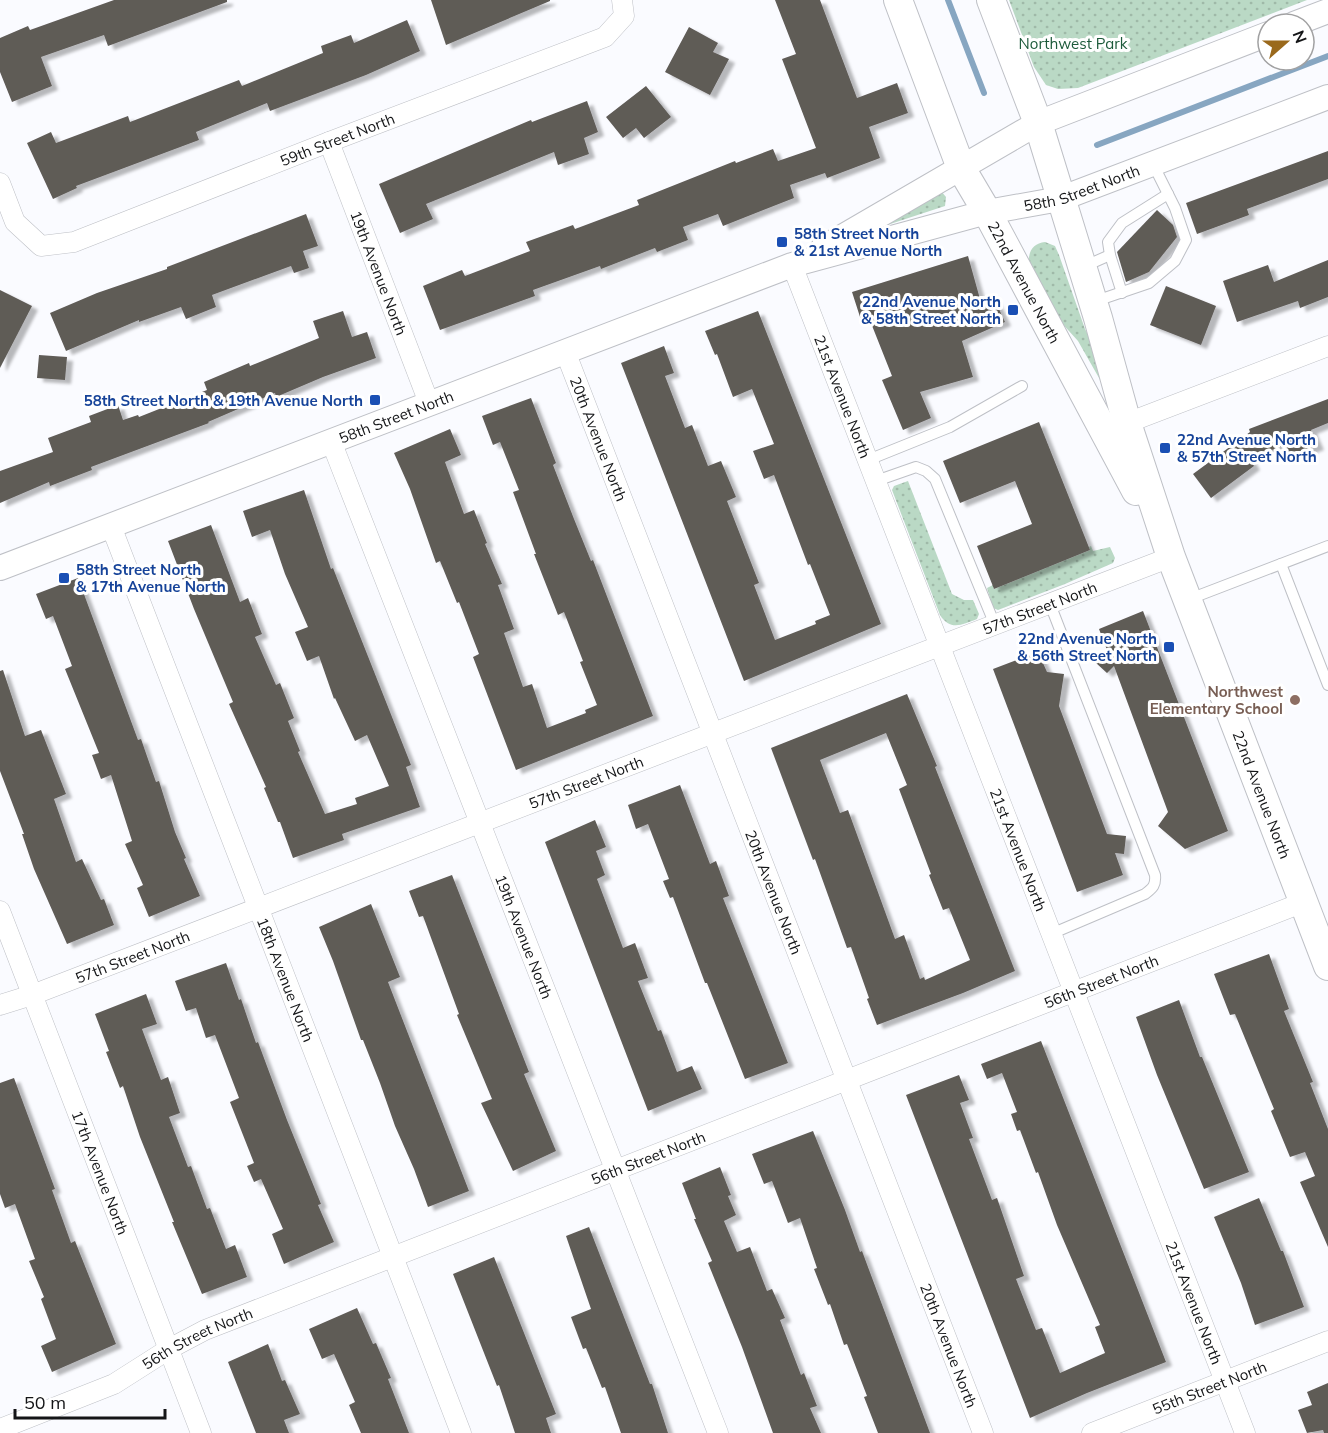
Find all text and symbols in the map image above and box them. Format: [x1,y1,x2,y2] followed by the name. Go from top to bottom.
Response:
[1256,12,1316,72] north arrow
[1289,27,1312,46] text: N
[1019,34,1128,53] park label: Northwest Park
[277,108,397,170] street label: 59th Street North
[1022,160,1142,215] street label: 58th Street North
[347,208,412,338] street label: 19th Avenue North
[984,218,1065,346] street label: 22nd Avenue North
[794,224,942,260] place label: 58th Street North & 21st Avenue North
[775,235,789,249] marker: 58th Street North & 21st Avenue North
[861,292,1001,328] place label: 22nd Avenue North & 58th Street North
[1006,303,1020,317] marker: 22nd Avenue North & 58th Street North
[811,332,875,461] street label: 21st Avenue North
[566,374,632,504] street label: 20th Avenue North
[336,386,456,447] street label: 58th Street North
[84,391,363,410] place label: 58th Street North & 19th Avenue North
[368,393,382,407] marker: 58th Street North & 19th Avenue North
[1177,430,1317,466] place label: 22nd Avenue North & 57th Street North
[1158,441,1172,455] marker: 22nd Avenue North & 57th Street North
[76,560,226,596] place label: 58th Street North & 17th Avenue North
[57,571,71,585] marker: 58th Street North & 17th Avenue North
[980,577,1100,638] street label: 57th Street North
[1017,629,1157,665] place label: 22nd Avenue North & 56th Street North
[1162,640,1176,654] marker: 22nd Avenue North & 56th Street North
[1150,682,1283,718] place label: Northwest Elementary School
[1288,693,1302,707] marker: Northwest Elementary School
[1229,728,1295,861] street label: 22nd Avenue North
[526,751,646,813] street label: 57th Street North
[986,785,1051,914] street label: 21st Avenue North
[741,827,807,957] street label: 20th Avenue North
[492,872,557,1002] street label: 19th Avenue North
[253,914,319,1044] street label: 18th Avenue North
[72,926,192,987] street label: 57th Street North
[1041,950,1161,1012] street label: 56th Street North
[68,1107,133,1237] street label: 17th Avenue North
[588,1127,708,1188] street label: 56th Street North
[1162,1238,1227,1367] street label: 21st Avenue North
[917,1280,982,1410] street label: 20th Avenue North
[138,1303,255,1373] street label: 56th Street North
[1149,1356,1269,1418] street label: 55th Street North
[15,1382,165,1420] scale bar
[24,1391,66,1414] text: 50 m

